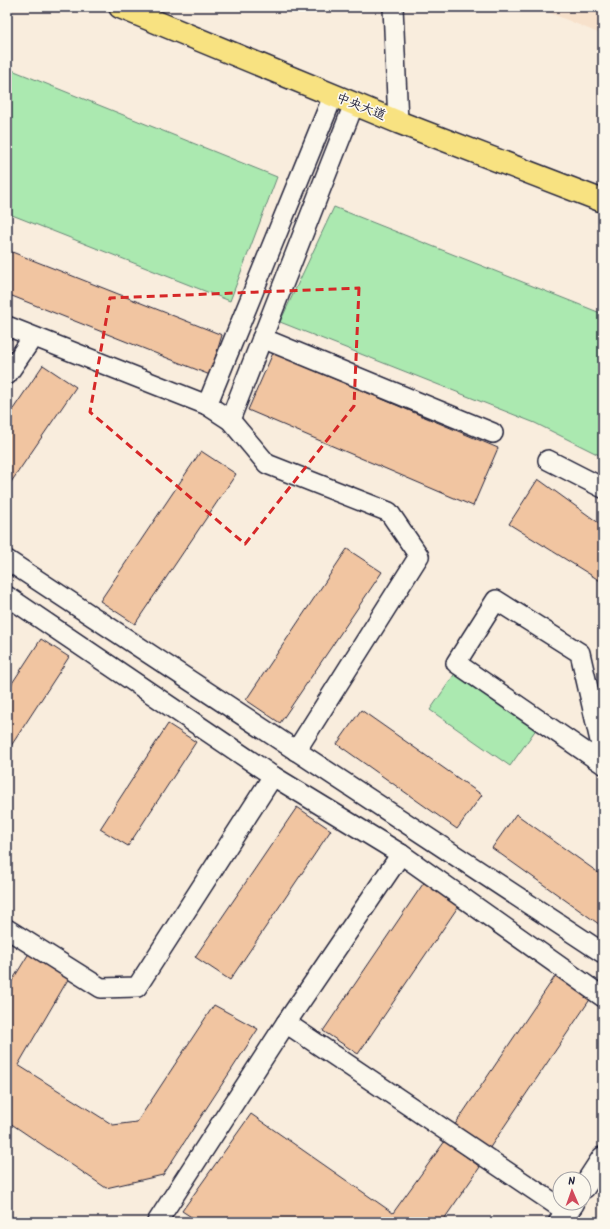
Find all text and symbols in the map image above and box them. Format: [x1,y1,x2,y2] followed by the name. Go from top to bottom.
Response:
[333,88,389,126] street label: 中央大道
[552,1171,592,1211] north arrow
[568,1173,576,1191] text: N

